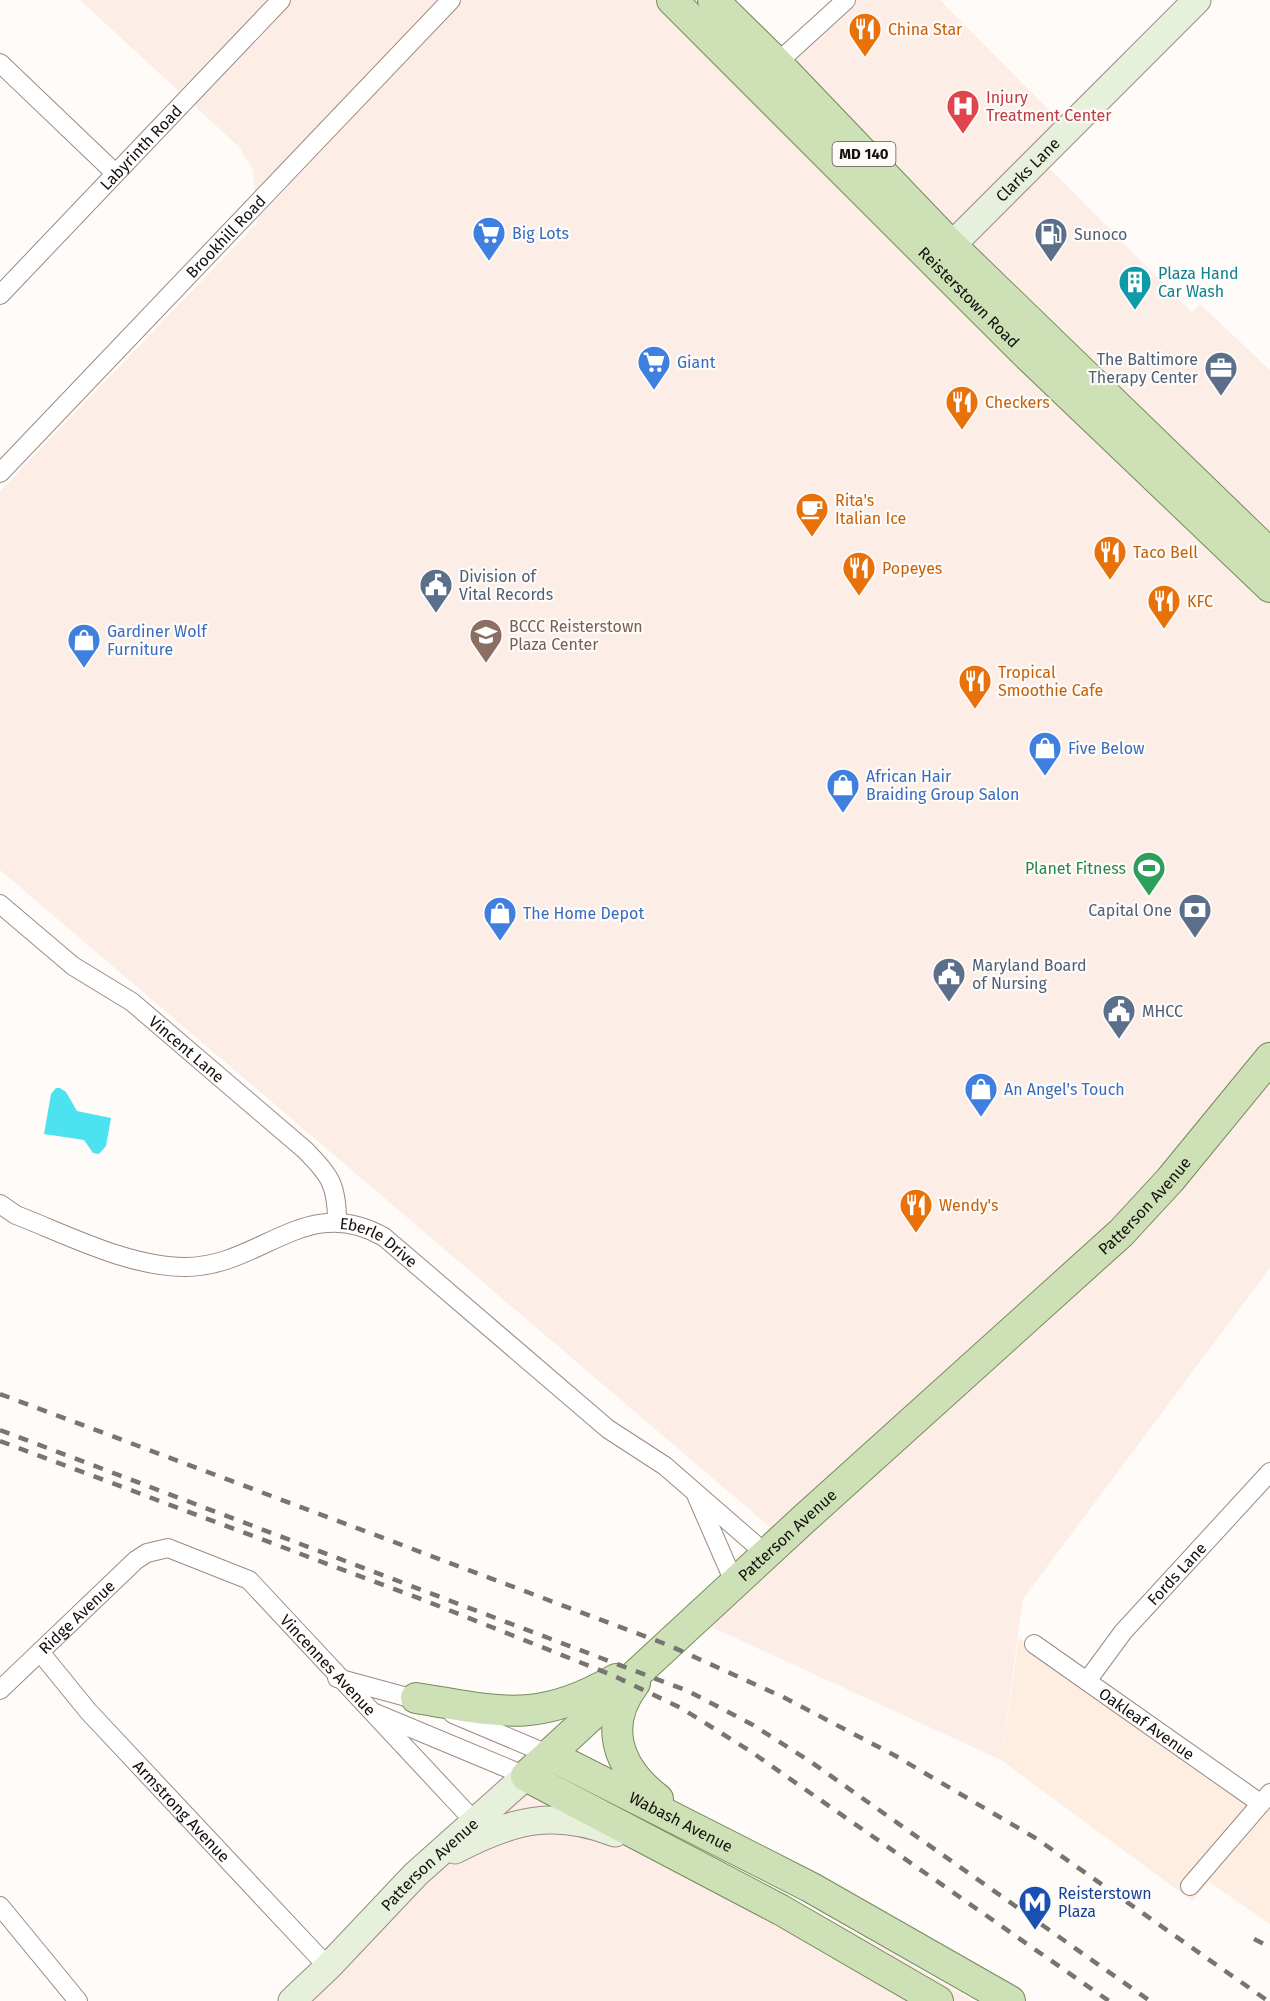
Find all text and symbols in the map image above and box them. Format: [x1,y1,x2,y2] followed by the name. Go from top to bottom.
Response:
[847,11,883,58] restaurant icon: China Star
[888,20,963,39] place label: China Star
[945,88,981,135] hospital icon: Injury Treatment Center
[986,88,1112,125] place label: Injury Treatment Center
[96,101,186,194] street label: Labyrinth Road
[992,134,1064,206] street label: Clarks Lane
[832,142,896,166] road number: MD 140
[182,191,270,282] street label: Brookhill Road
[471,215,507,262] supermarket icon: Big Lots
[1033,216,1069,263] fuel station icon: Sunoco
[512,224,569,243] place label: Big Lots
[1074,225,1127,244] place label: Sunoco
[914,243,1023,352] street label: Reisterstown Road
[1117,264,1153,311] building icon: Plaza Hand Car Wash
[1158,264,1239,301] place label: Plaza Hand Car Wash
[636,344,672,391] supermarket icon: Giant
[1089,350,1199,387] place label: The Baltimore Therapy Center
[1203,350,1239,397] office icon: The Baltimore Therapy Center
[677,353,716,372] place label: Giant
[944,384,980,431] restaurant icon: Checkers
[985,393,1050,412] place label: Checkers
[794,491,830,538] cafe icon: Rita's Italian Ice
[835,491,906,528] place label: Rita's Italian Ice
[1092,534,1128,581] restaurant icon: Taco Bell
[1133,543,1198,562] place label: Taco Bell
[841,550,877,597] restaurant icon: Popeyes
[882,559,942,578] place label: Popeyes
[418,567,454,614] public building icon: Division of Vital Records
[459,567,553,604] place label: Division of Vital Records
[1146,583,1182,630] restaurant icon: KFC
[1187,592,1213,611] place label: KFC
[468,617,504,664] school or university icon: BCCC Reisterstown Plaza Center
[509,617,643,654] place label: BCCC Reisterstown Plaza Center
[66,622,102,669] shop icon: Gardiner Wolf Furniture
[107,622,208,659] place label: Gardiner Wolf Furniture
[957,663,993,710] restaurant icon: Tropical Smoothie Cafe
[998,663,1103,700] place label: Tropical Smoothie Cafe
[1027,730,1063,777] shop icon: Five Below
[1068,739,1145,758] place label: Five Below
[825,767,861,814] shop icon: African Hair Braiding Group Salon
[866,767,1019,804] place label: African Hair Braiding Group Salon
[1131,850,1167,897] sports icon: Planet Fitness
[1025,859,1126,878] place label: Planet Fitness
[1177,892,1213,939] bank icon: Capital One
[482,895,518,942] shop icon: The Home Depot
[1088,901,1172,920] place label: Capital One
[523,904,644,923] place label: The Home Depot
[931,956,967,1003] public building icon: Maryland Board of Nursing
[972,956,1087,993] place label: Maryland Board of Nursing
[1101,993,1137,1040] public building icon: MHCC
[1142,1002,1183,1021] place label: MHCC
[145,1012,228,1087] street label: Vincent Lane
[963,1071,999,1118] shop icon: An Angel's Touch
[1004,1080,1125,1099] place label: An Angel's Touch
[1095,1153,1195,1259] street label: Patterson Avenue
[898,1187,934,1234] restaurant icon: Wendy's
[939,1196,998,1215] place label: Wendy's
[339,1214,421,1272] street label: Eberle Drive
[734,1485,841,1585] street label: Patterson Avenue
[1143,1539,1210,1609] street label: Fords Lane
[35,1576,119,1658] street label: Ridge Avenue
[276,1611,380,1720] street label: Vincennes Avenue
[1095,1684,1198,1764] street label: Oakleaf Avenue
[129,1756,234,1866] street label: Armstrong Avenue
[626,1788,736,1856] street label: Wabash Avenue
[377,1814,482,1915] street label: Patterson Avenue
[1017,1884,1053,1931] metro station icon: Reisterstown Plaza
[1058,1884,1152,1921] place label: Reisterstown Plaza

